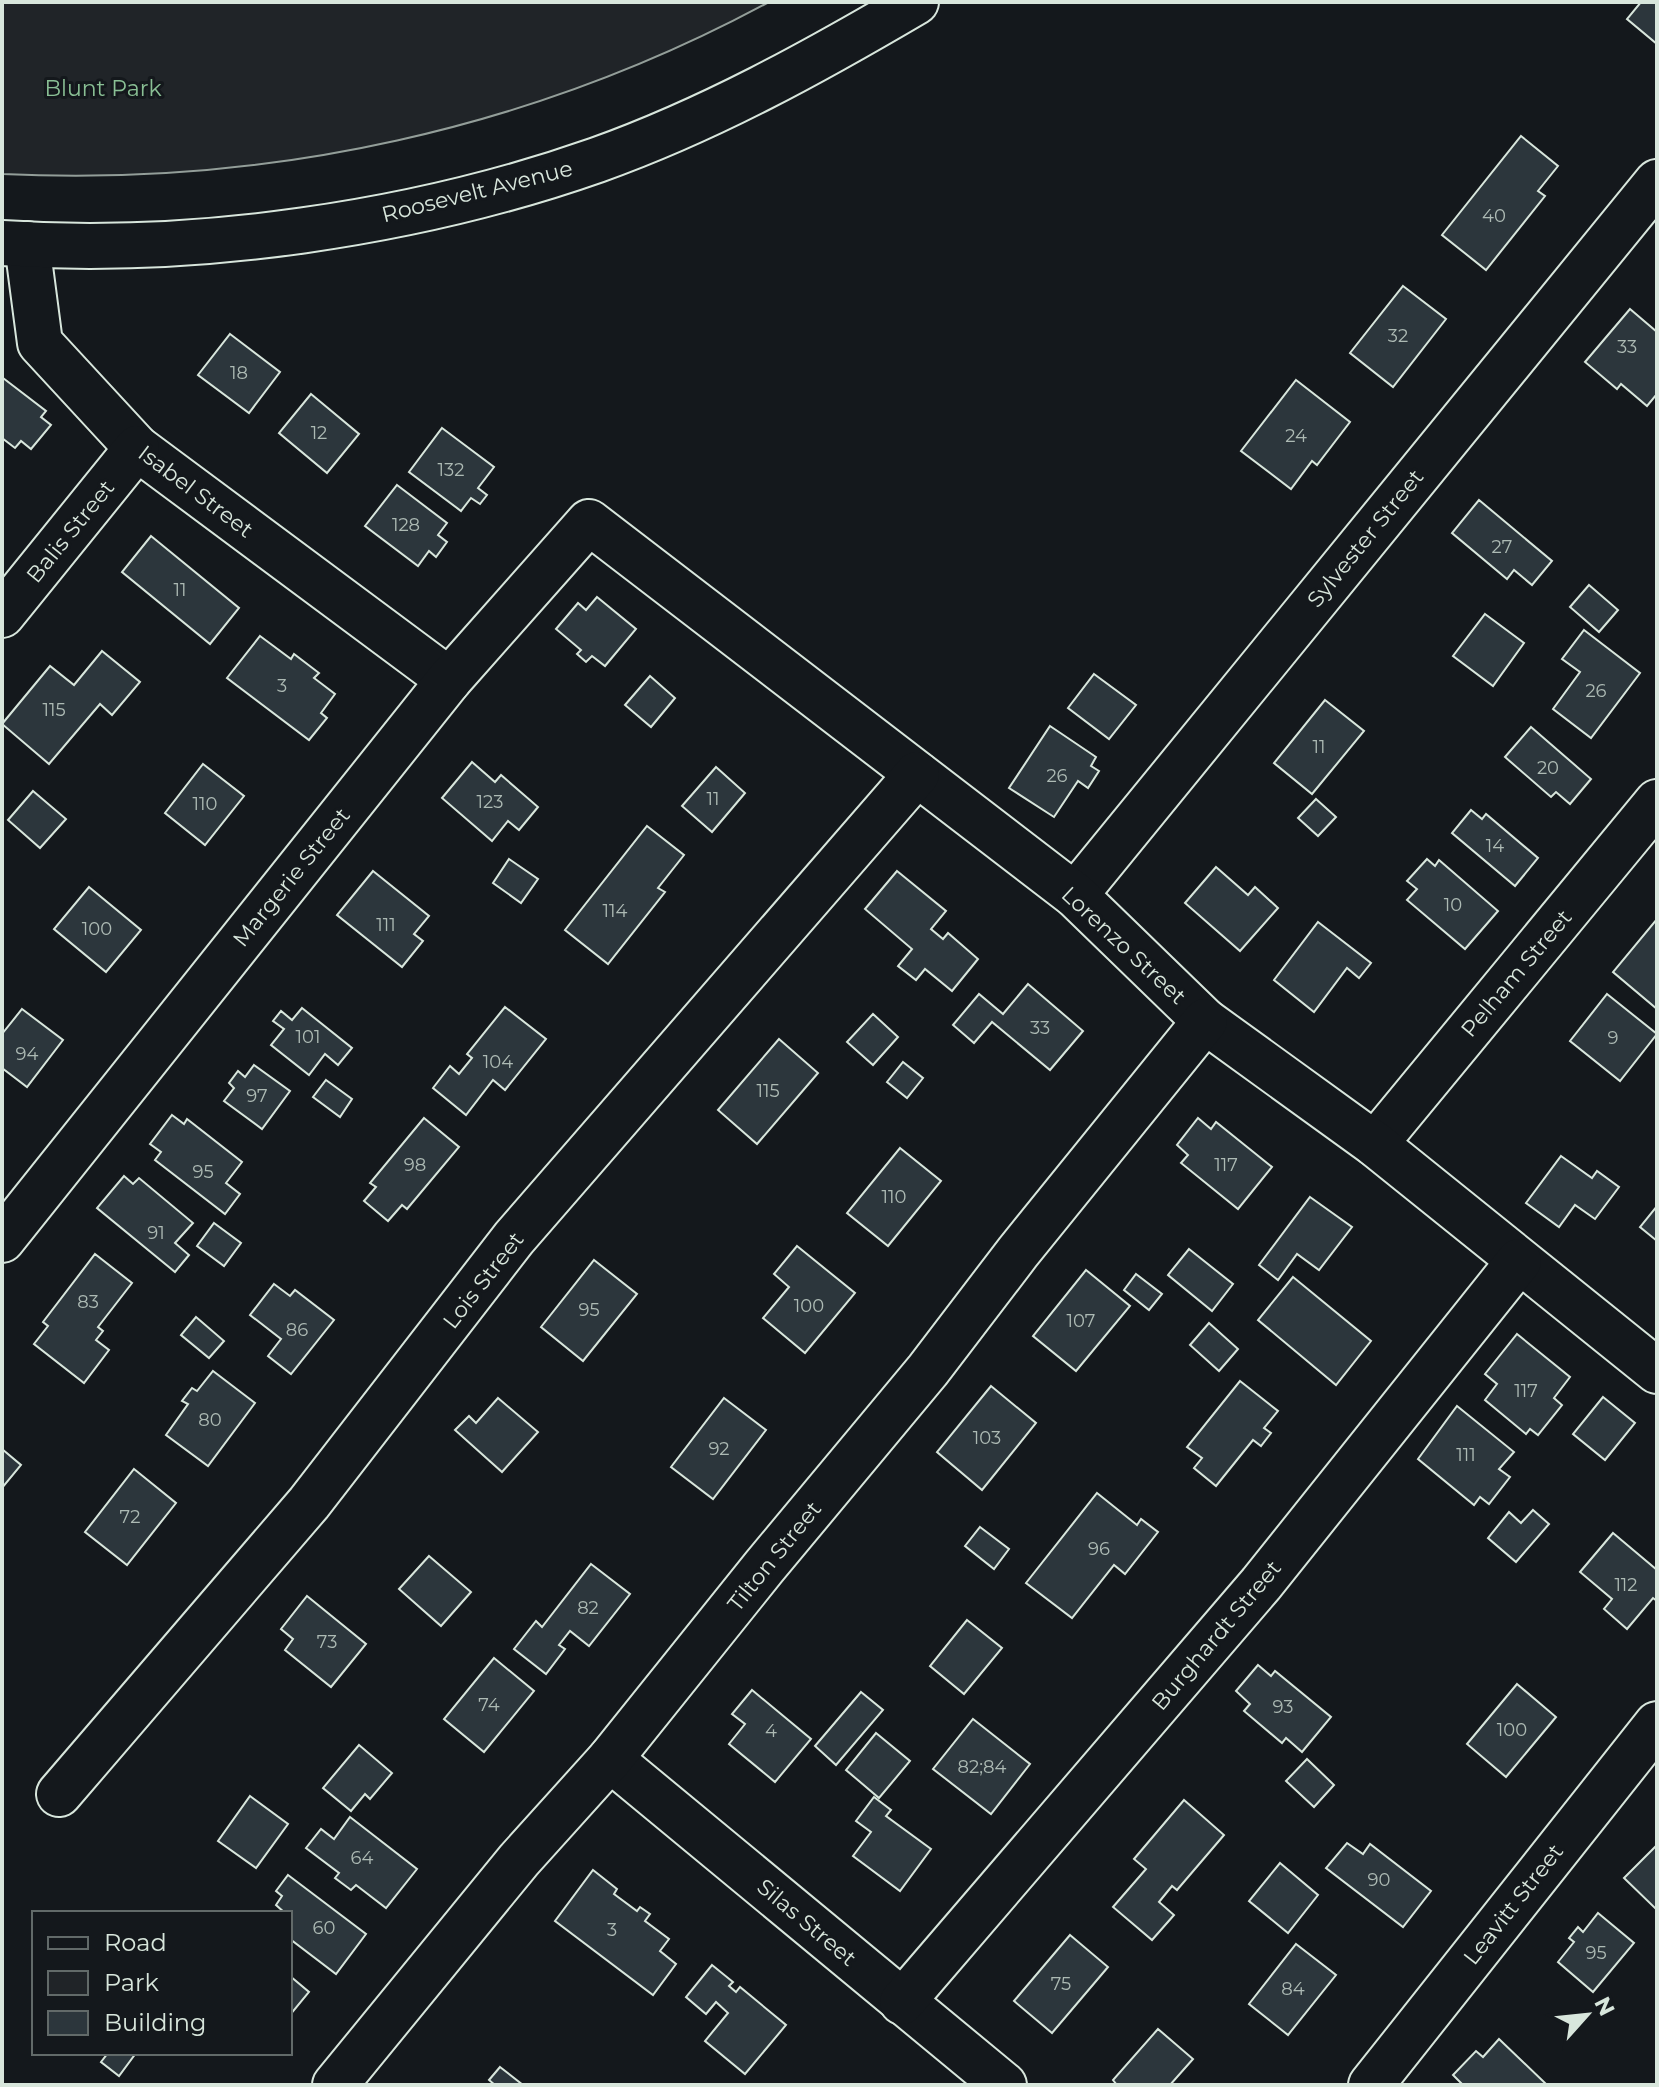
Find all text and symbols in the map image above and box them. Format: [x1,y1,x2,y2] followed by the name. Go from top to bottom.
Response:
[44,75,162,102] park label: Blunt Park
[379,155,575,228] street label: Roosevelt Avenue
[1482,205,1506,227] house number: 40
[1388,325,1408,347] house number: 32
[1617,336,1637,358] house number: 33
[230,362,248,384] house number: 18
[311,422,327,444] house number: 12
[1285,425,1307,447] house number: 24
[133,439,258,543] street label: Isabel Street
[438,459,464,481] house number: 132
[1301,464,1429,613] street label: Sylvester Street
[21,474,120,588] street label: Balis Street
[392,514,420,536] house number: 128
[1492,536,1512,558] house number: 27
[174,579,187,601] house number: 11
[277,675,287,697] house number: 3
[1585,680,1607,702] house number: 26
[42,699,66,721] house number: 115
[1313,736,1326,758] house number: 11
[1537,757,1559,779] house number: 20
[1046,765,1068,787] house number: 26
[707,788,720,810] house number: 11
[477,791,503,813] house number: 123
[193,793,217,815] house number: 110
[227,802,356,952] street label: Margerie Street
[1486,835,1504,857] house number: 14
[1056,881,1192,1010] street label: Lorenzo Street
[1444,894,1462,916] house number: 10
[603,900,628,922] house number: 114
[1455,904,1578,1043] street label: Pelham Street
[376,914,396,936] house number: 111
[82,918,112,940] house number: 100
[1030,1017,1050,1039] house number: 33
[296,1026,320,1048] house number: 101
[1608,1027,1619,1049] house number: 9
[16,1043,39,1065] house number: 94
[483,1051,513,1073] house number: 104
[756,1080,780,1102] house number: 115
[246,1085,268,1107] house number: 97
[404,1154,426,1176] house number: 98
[1214,1154,1238,1176] house number: 117
[192,1161,214,1183] house number: 95
[882,1186,906,1208] house number: 110
[147,1222,165,1244] house number: 91
[437,1226,530,1334] street label: Lois Street
[77,1291,99,1313] house number: 83
[794,1295,824,1317] house number: 100
[578,1299,600,1321] house number: 95
[1067,1310,1095,1332] house number: 107
[286,1319,308,1341] house number: 86
[1514,1380,1538,1402] house number: 117
[198,1409,222,1431] house number: 80
[973,1427,1001,1449] house number: 103
[708,1438,730,1460] house number: 92
[1456,1444,1476,1466] house number: 111
[722,1496,827,1617] street label: Tilton Street
[120,1506,140,1528] house number: 72
[1088,1538,1110,1560] house number: 96
[1146,1555,1287,1716] street label: Burghardt Street
[1614,1574,1638,1596] house number: 112
[577,1597,599,1619] house number: 82
[317,1631,337,1653] house number: 73
[478,1694,500,1716] house number: 74
[1273,1696,1293,1718] house number: 93
[1497,1719,1527,1741] house number: 100
[765,1720,777,1742] house number: 4
[958,1756,1007,1778] house number: 82;84
[1458,1838,1569,1970] street label: Leavitt Street
[351,1847,374,1869] house number: 64
[1368,1869,1390,1891] house number: 90
[752,1873,862,1972] street label: Silas Street
[32,1911,292,2055] legend
[313,1917,335,1939] house number: 60
[607,1919,617,1941] house number: 3
[104,1928,167,1957] text: Road
[1585,1942,1607,1964] house number: 95
[104,1968,159,1997] text: Park
[1051,1973,1071,1995] house number: 75
[1547,1975,1627,2055] north arrow
[1281,1978,1305,2000] house number: 84
[1588,1992,1620,2020] text: N
[104,2008,207,2037] text: Building

